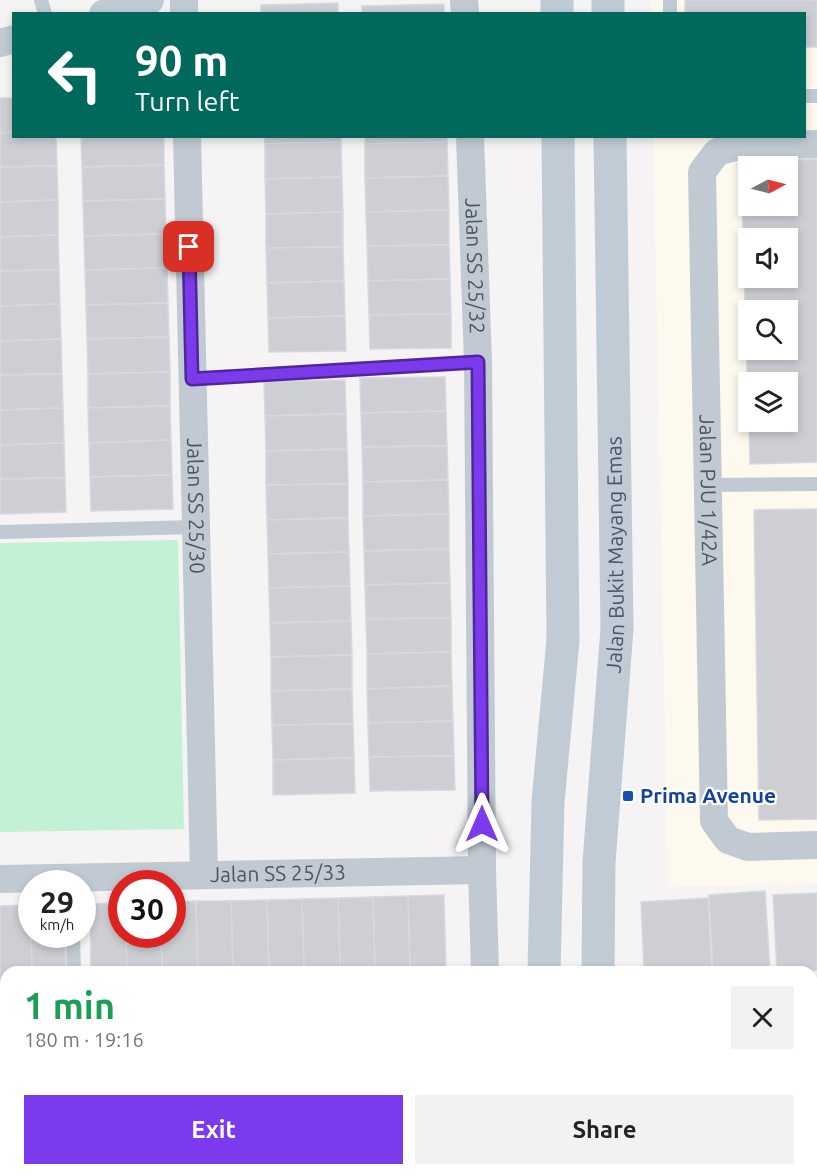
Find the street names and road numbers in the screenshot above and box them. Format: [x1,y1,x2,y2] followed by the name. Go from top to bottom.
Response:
[461,197,490,334] street label: Jalan SS 25/32
[695,414,722,566] street label: Jalan PJU 1/42A
[601,436,628,674] street label: Jalan Bukit Mayang Emas
[183,437,210,574] street label: Jalan SS 25/30
[210,860,346,886] street label: Jalan SS 25/33

